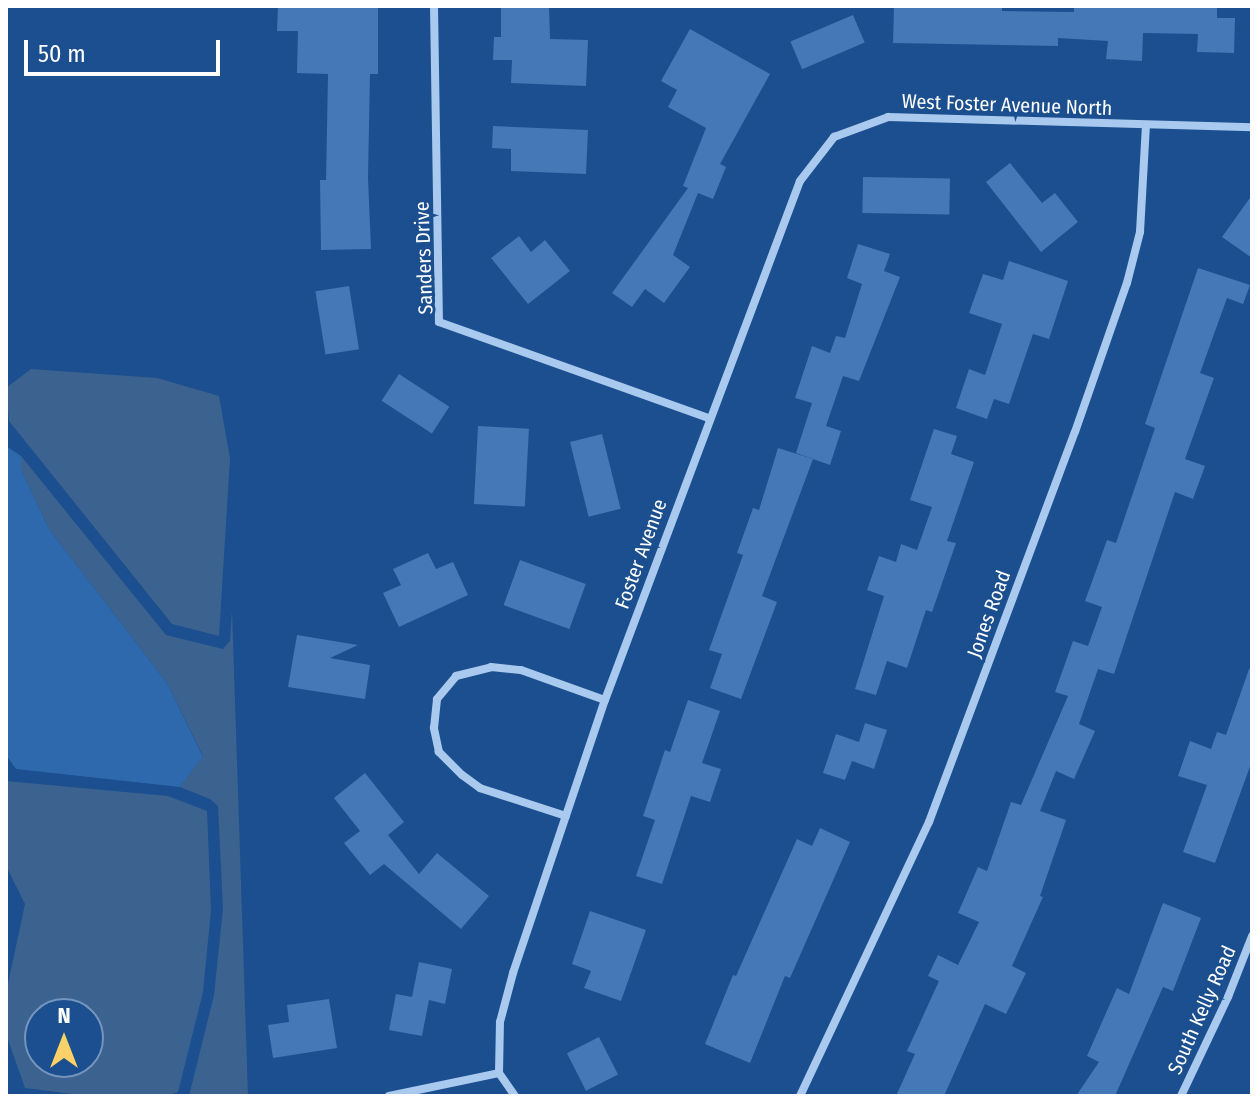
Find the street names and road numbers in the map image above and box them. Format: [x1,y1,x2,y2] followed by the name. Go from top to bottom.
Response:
[901,89,1113,121] street label: West Foster Avenue North
[410,201,438,315] street label: Sanders Drive
[610,496,672,612] street label: Foster Avenue
[962,567,1016,661] street label: Jones Road
[1163,942,1241,1078] street label: South Kelly Road

